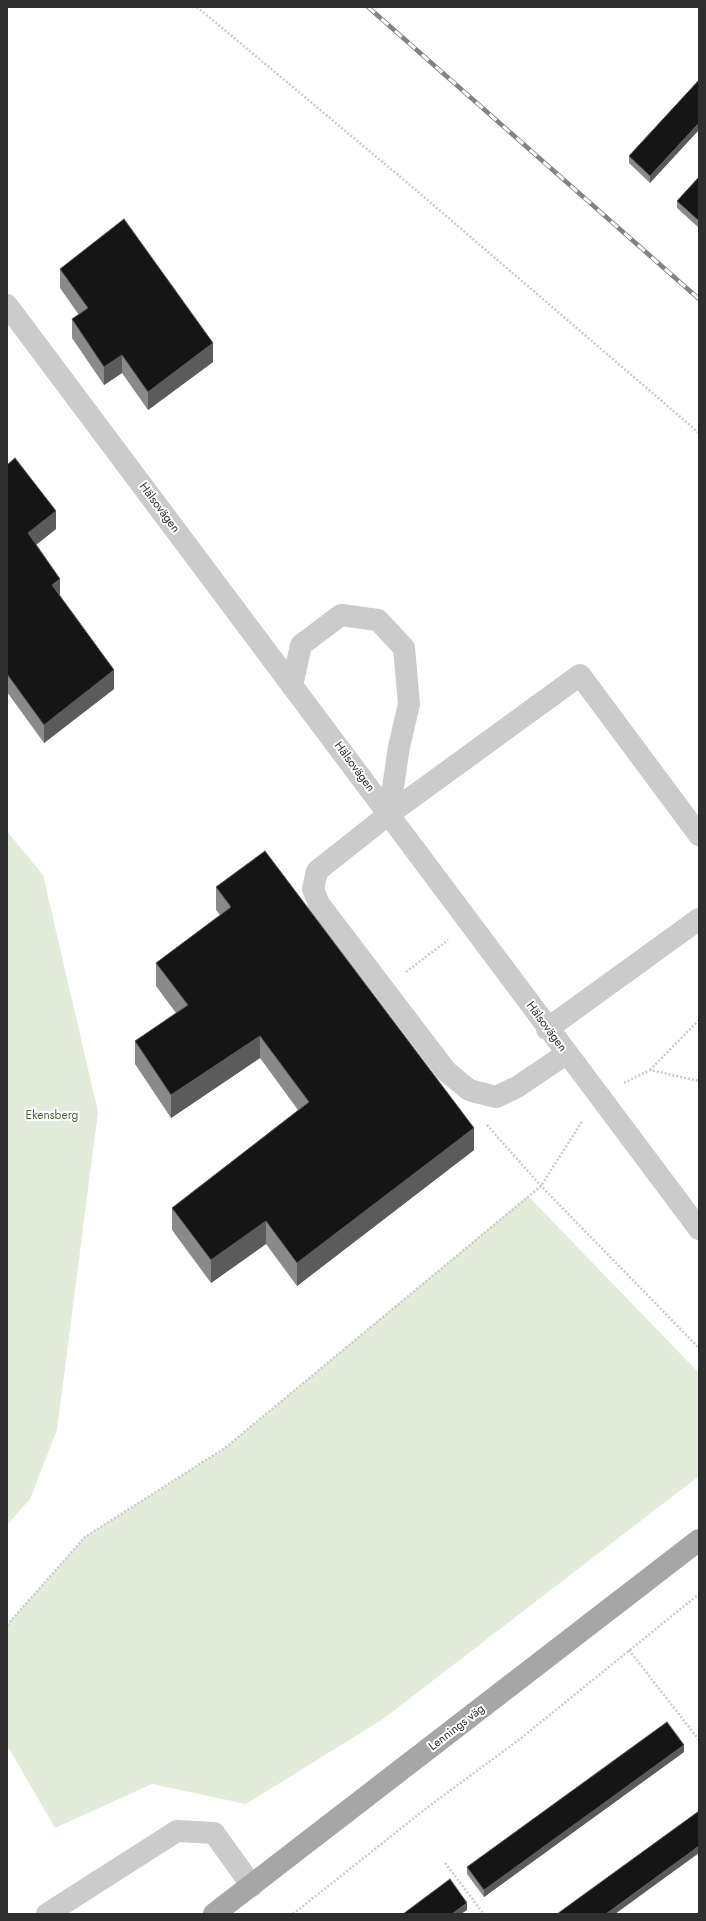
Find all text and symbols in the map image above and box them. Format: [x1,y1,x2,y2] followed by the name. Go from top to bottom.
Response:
[136,480,182,536] street label: Hälsovägen
[331,739,377,795] street label: Hälsovägen
[523,999,569,1055] street label: Hälsovägen
[26,1109,78,1123] park label: Ekensberg
[426,1702,488,1754] street label: Lennings väg

